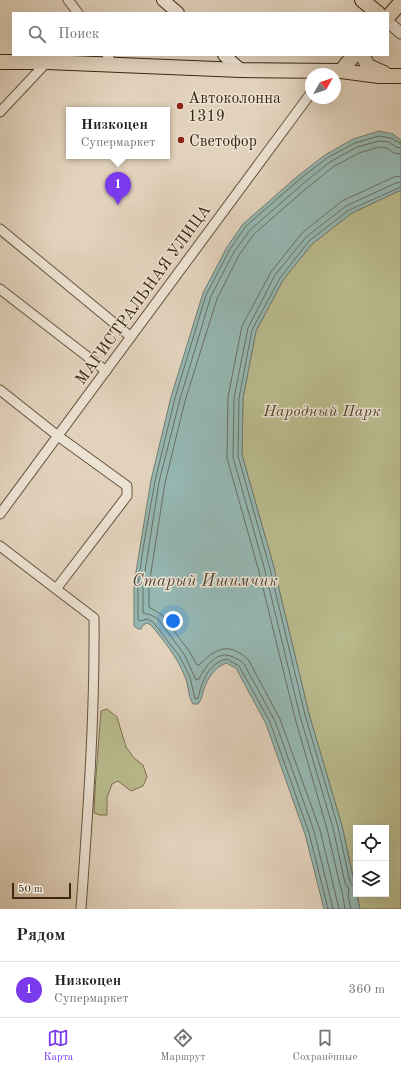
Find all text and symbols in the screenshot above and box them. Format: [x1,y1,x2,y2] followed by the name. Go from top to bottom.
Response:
[12,12,389,56] search box
[26,23,48,45] icon: search
[58,27,99,42] text: Поиск
[305,68,341,104] north arrow
[188,91,281,125] place label: Автоколонна 1319
[175,101,185,111] marker: Автоколонна 1319
[66,107,170,159] popup
[81,118,148,133] text: Низкоцен
[189,134,257,150] place label: Светофор
[176,135,186,145] marker: Светофор
[81,136,155,149] text: Супермаркет
[105,172,131,205] pin: 1
[73,202,214,388] street label: МАГИСТРАЛЬНАЯ УЛИЦА
[262,404,381,420] park label: Народный Парк
[132,573,278,590] water label: Старый Ишимчик
[163,611,183,631] your location
[353,825,389,897] map controls
[353,825,389,861] button: locate
[353,861,389,897] button: layers
[12,881,71,900] scale bar
[18,884,43,895] text: 50 m
[16,927,65,944] text: Рядом
[54,974,121,989] text: Низкоцен
[25,983,33,996] text: 1
[348,983,385,996] text: 360 m
[54,992,129,1005] text: Супермаркет
[44,1027,73,1065] tab: Карта
[160,1027,206,1065] tab: Маршрут
[293,1027,357,1065] tab: Сохранённые

